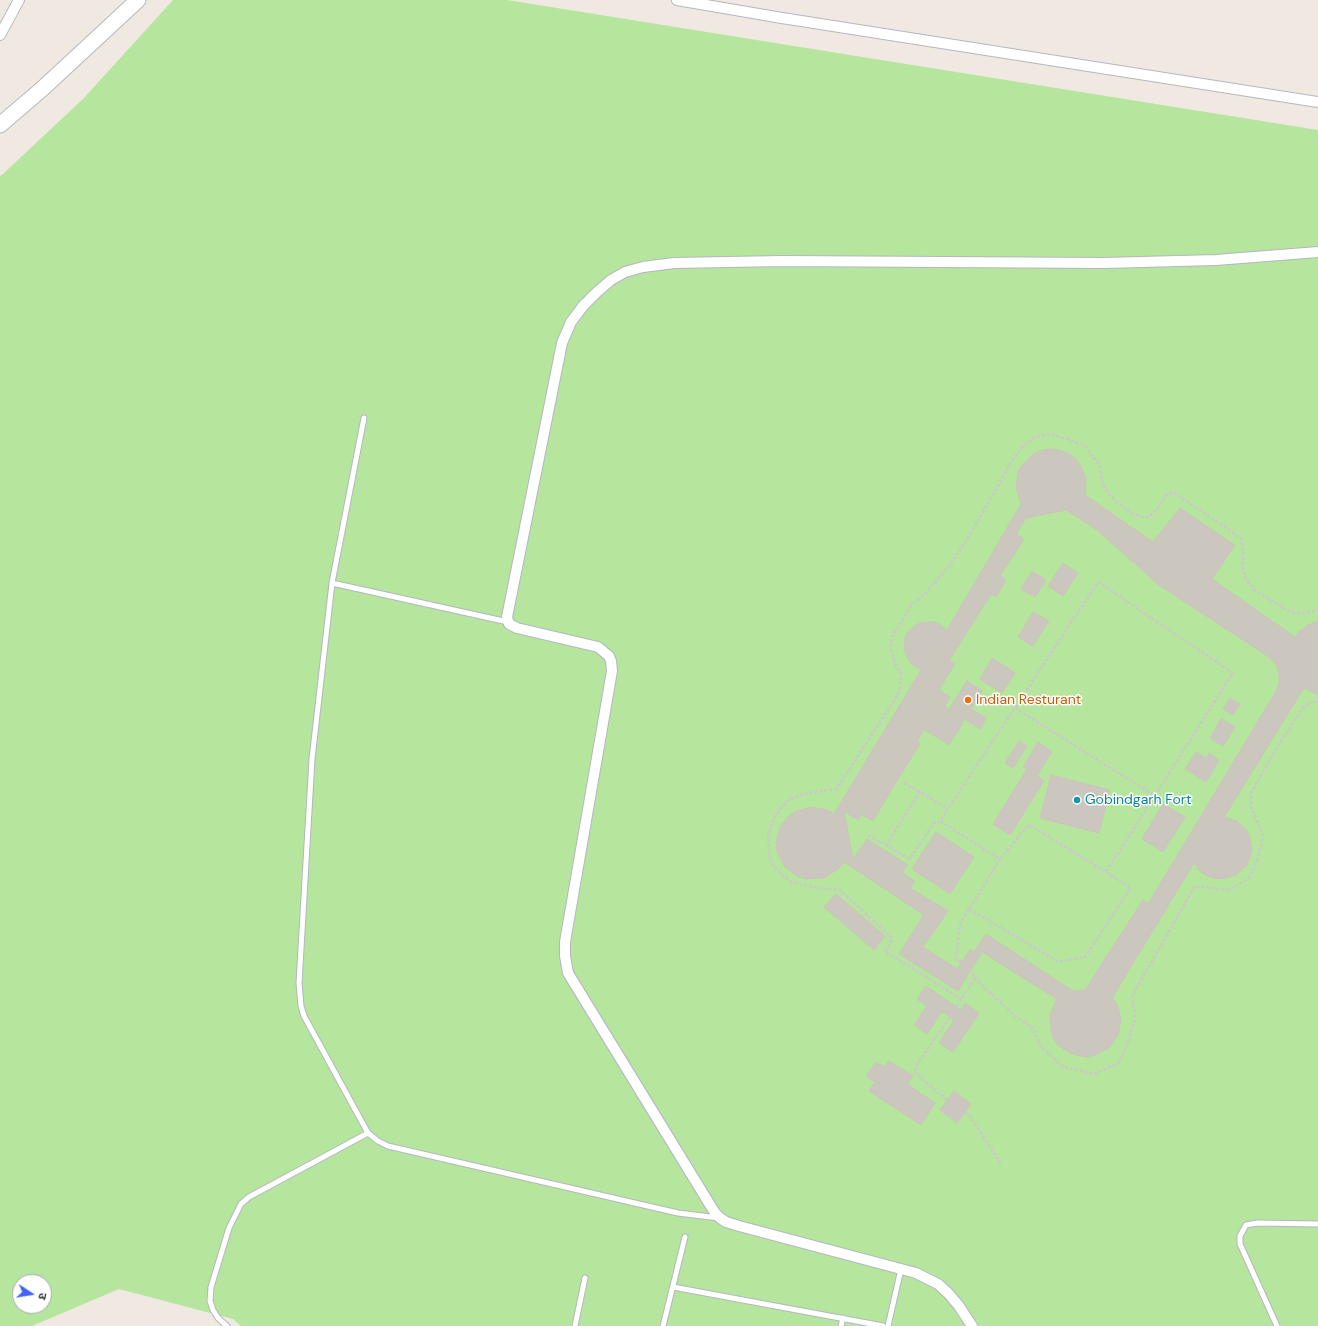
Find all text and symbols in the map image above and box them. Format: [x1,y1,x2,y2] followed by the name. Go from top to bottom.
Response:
[976,692,1081,708] place label: Indian Resturant
[963,695,973,705] marker: Indian Resturant
[1085,792,1191,808] place label: Gobindgarh Fort
[1072,795,1082,805] marker: Gobindgarh Fort
[12,1274,52,1314] north arrow
[35,1292,50,1301] text: उ

